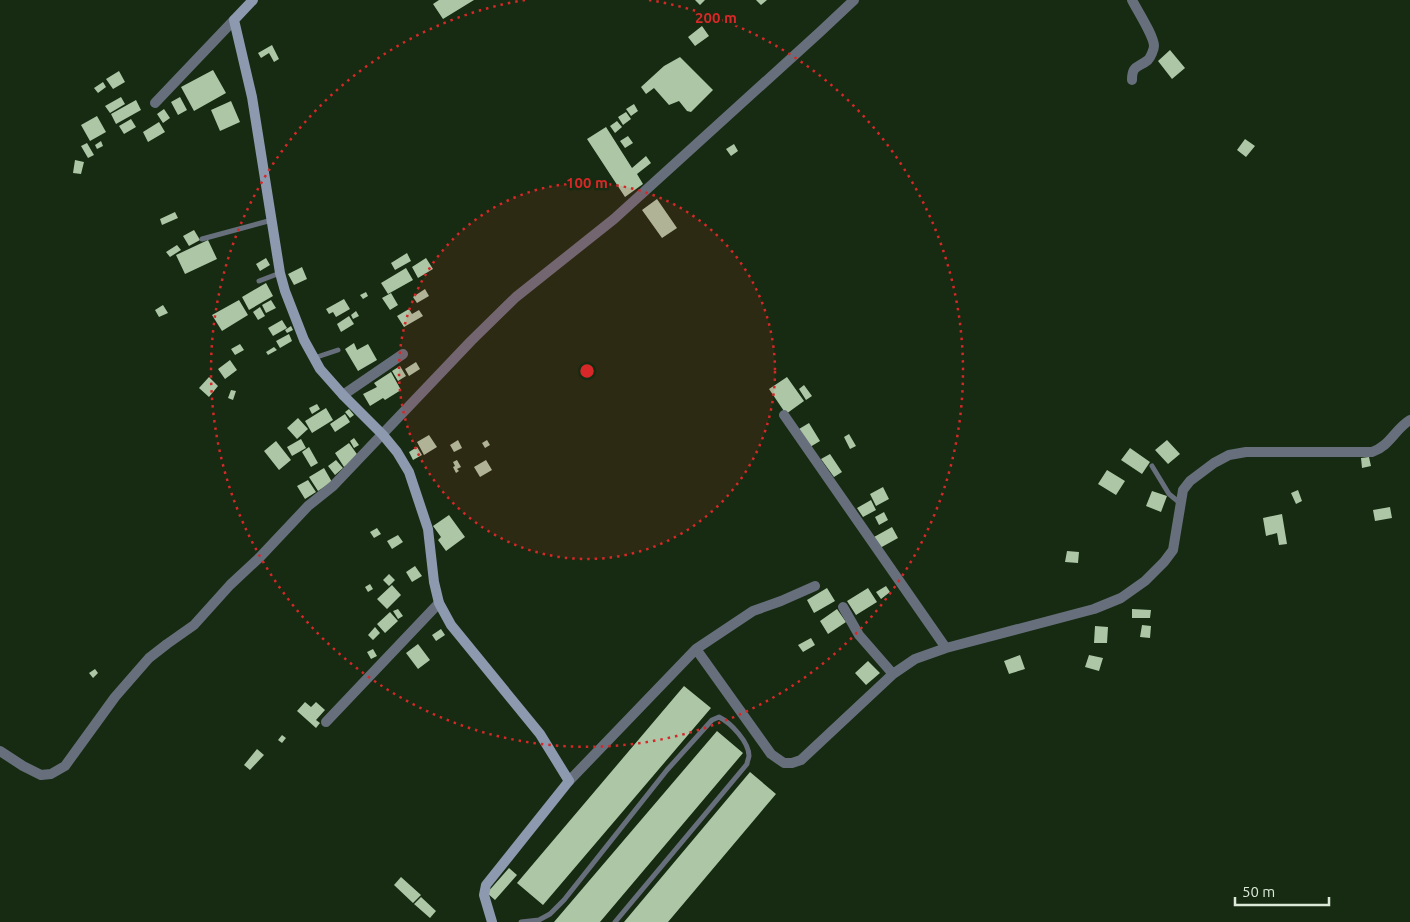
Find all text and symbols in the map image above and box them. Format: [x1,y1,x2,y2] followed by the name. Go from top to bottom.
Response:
[695,9,737,26] text: 200 m
[566,174,608,191] text: 100 m
[578,362,596,380] centre of rings
[1235,874,1329,906] scale bar
[1242,883,1275,900] text: 50 m

